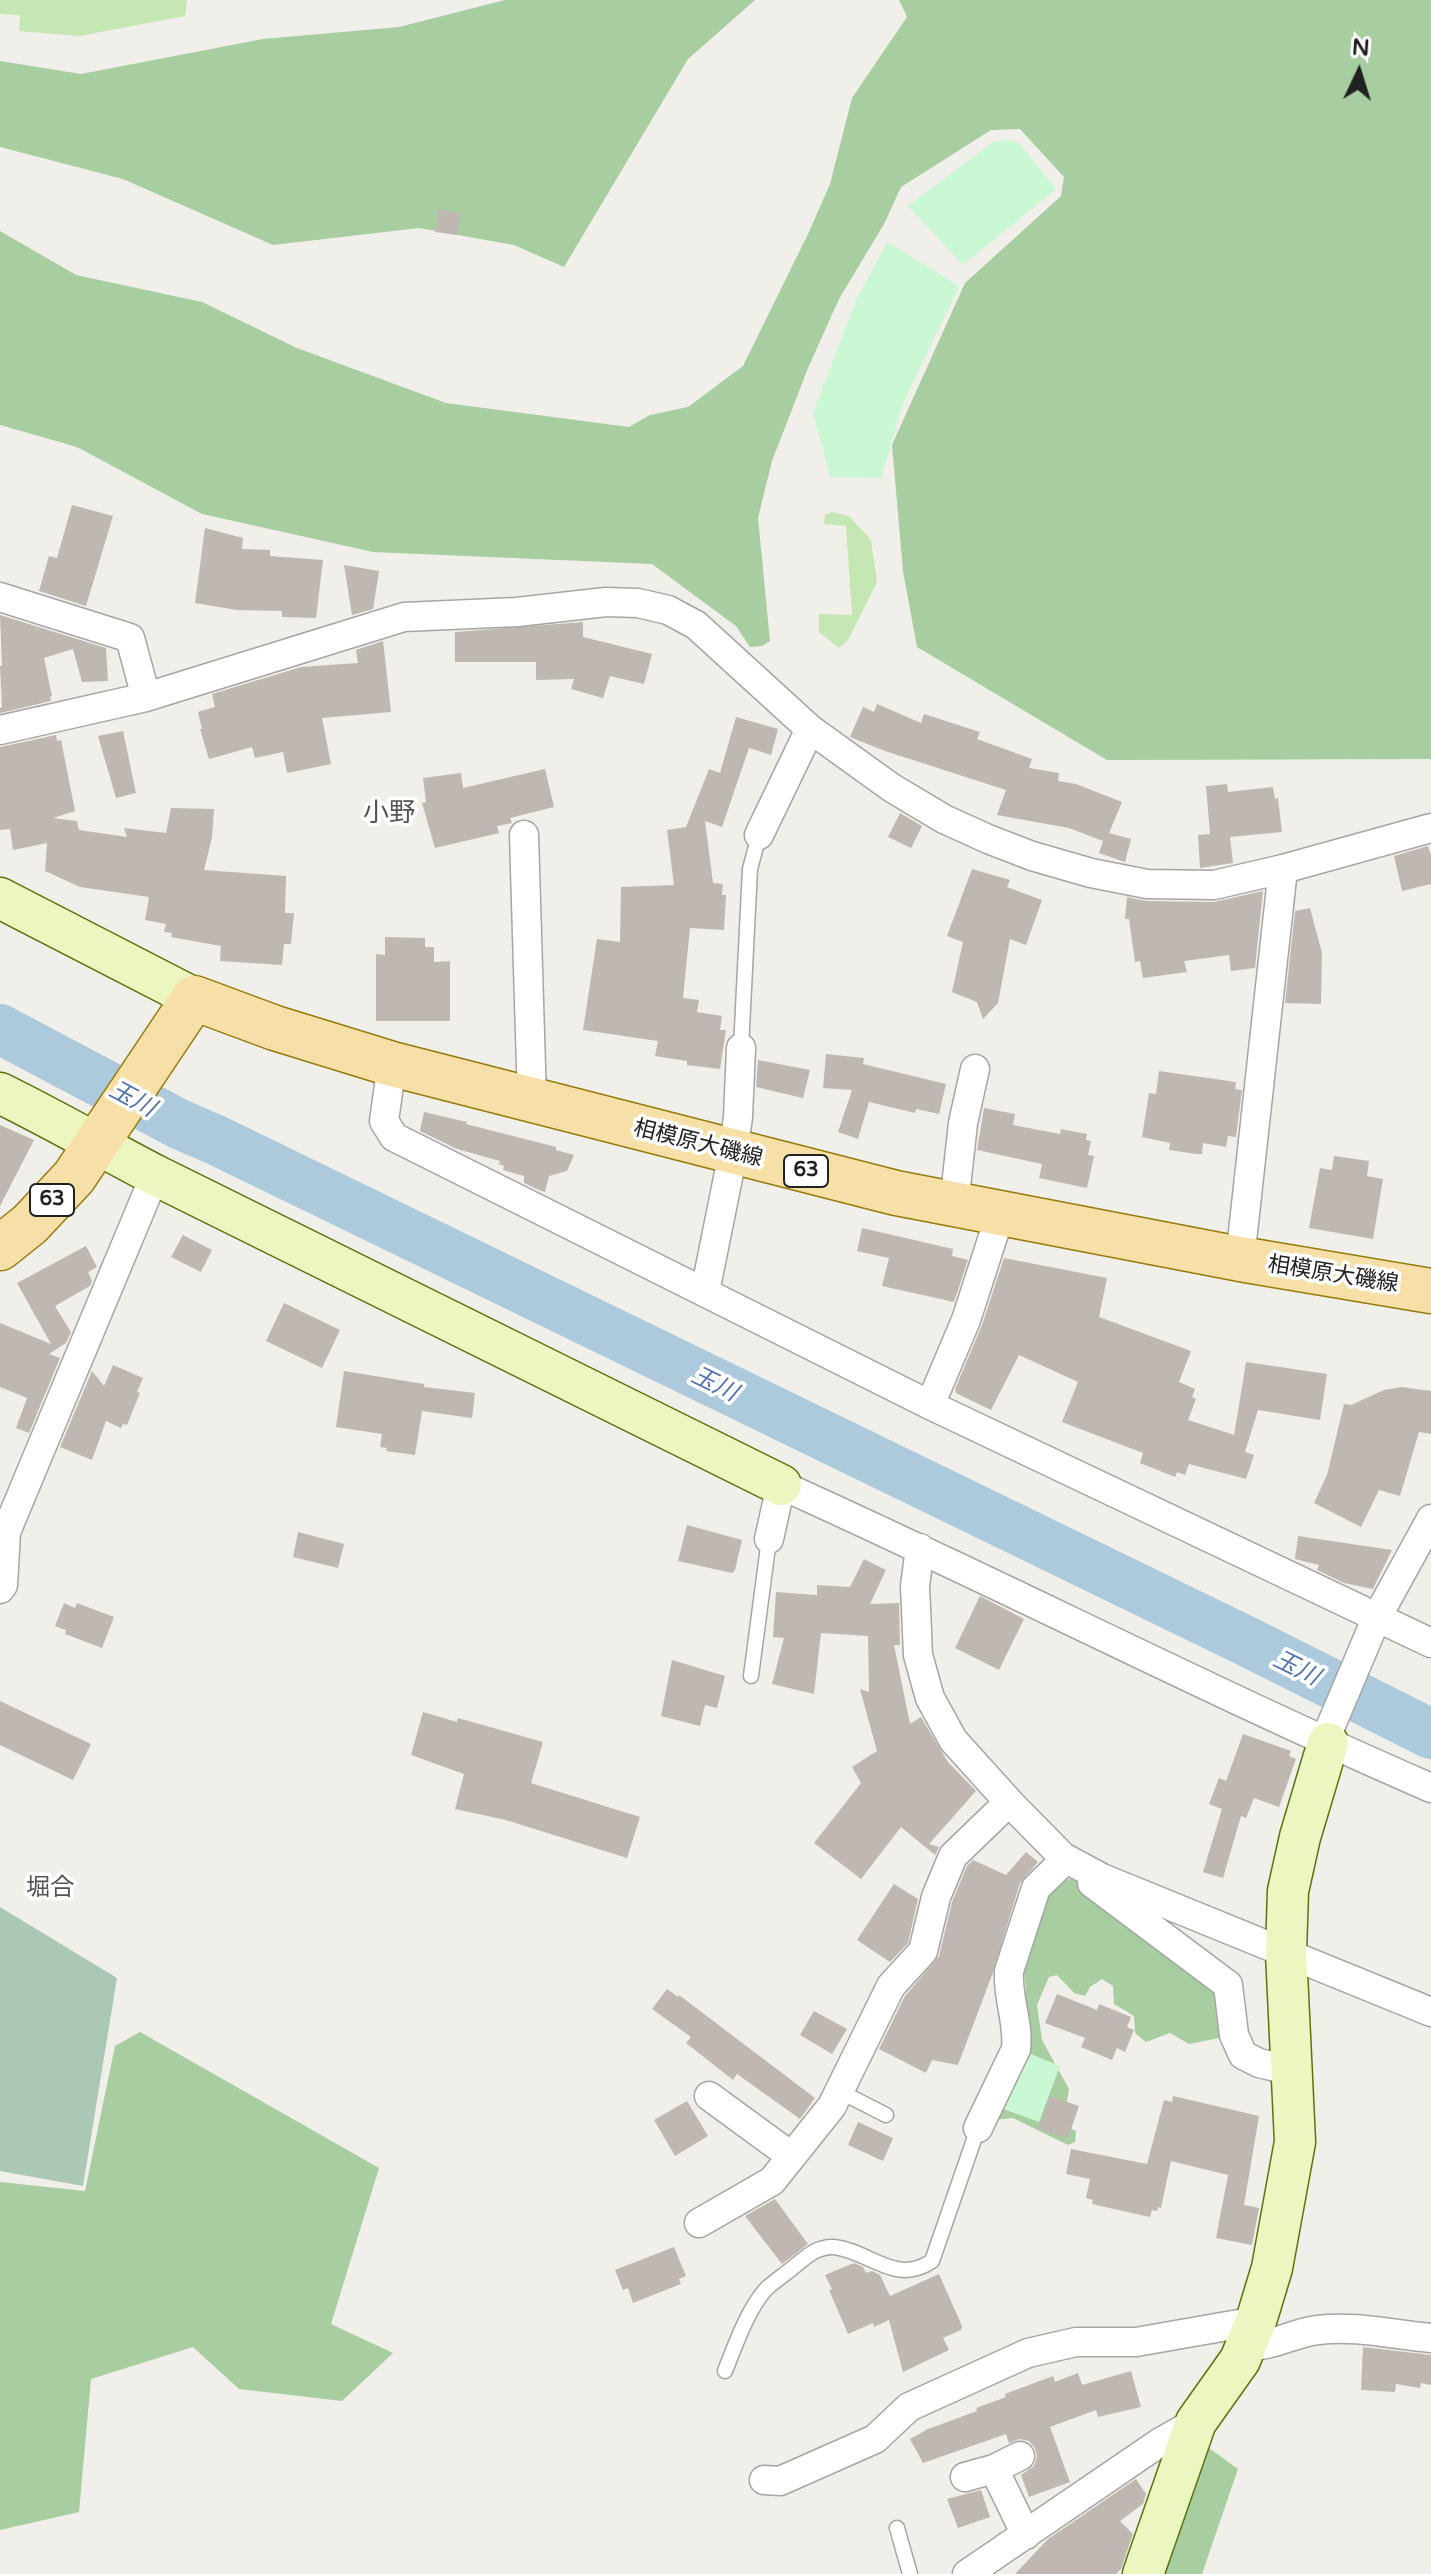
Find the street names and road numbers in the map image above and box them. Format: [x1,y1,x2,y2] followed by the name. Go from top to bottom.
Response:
[631,1115,765,1173] street label: 相模原大磯線
[784,1155,828,1187] road number: 63
[30,1184,74,1216] road number: 63
[1266,1252,1400,1298] street label: 相模原大磯線

